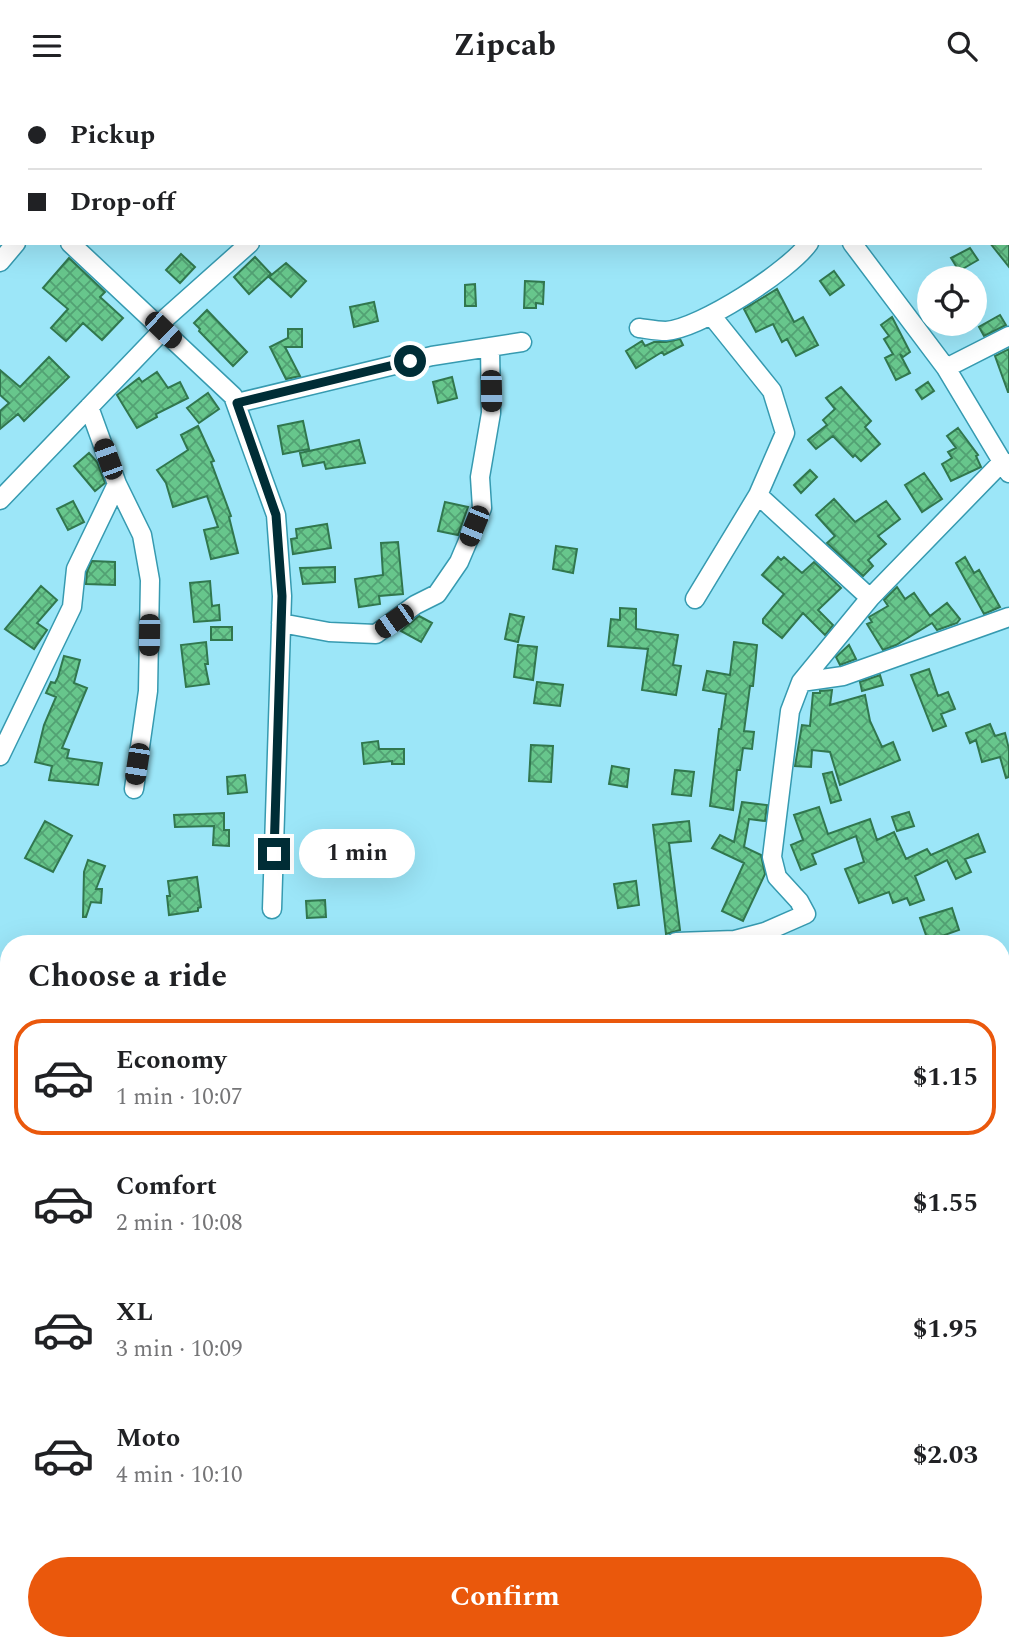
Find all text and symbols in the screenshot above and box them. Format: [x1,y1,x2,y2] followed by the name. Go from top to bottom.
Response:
[453,21,556,70] text: Zipcab
[28,27,66,65] icon: menu
[943,27,981,65] icon: search
[70,115,155,155] text: Pickup
[70,182,175,222] text: Drop-off
[917,266,987,336] map controls
[917,266,987,336] button: locate
[141,308,186,352] car
[394,345,426,377] route start
[481,370,502,412] car
[91,436,126,482] car
[457,503,492,549] car
[371,600,418,642] car
[139,614,160,656] car
[124,742,151,786] car
[298,829,414,879] callout: 1 min
[326,836,388,871] text: 1 min
[258,838,290,870] route end
[28,952,227,1001] text: Choose a ride
[116,1040,226,1080] text: Economy
[32,1046,95,1109] icon: car
[913,1057,978,1097] text: $1.15
[116,1080,243,1115] text: 1 min · 10:07
[116,1166,217,1206] text: Comfort
[32,1172,95,1235] icon: car
[913,1183,978,1223] text: $1.55
[116,1206,243,1241] text: 2 min · 10:08
[116,1292,153,1332] text: XL
[32,1298,95,1361] icon: car
[913,1309,978,1349] text: $1.95
[116,1332,243,1367] text: 3 min · 10:09
[116,1418,180,1458] text: Moto
[32,1424,95,1487] icon: car
[913,1435,978,1475] text: $2.03
[116,1458,243,1493] text: 4 min · 10:10
[28,1557,982,1637] button: Confirm

